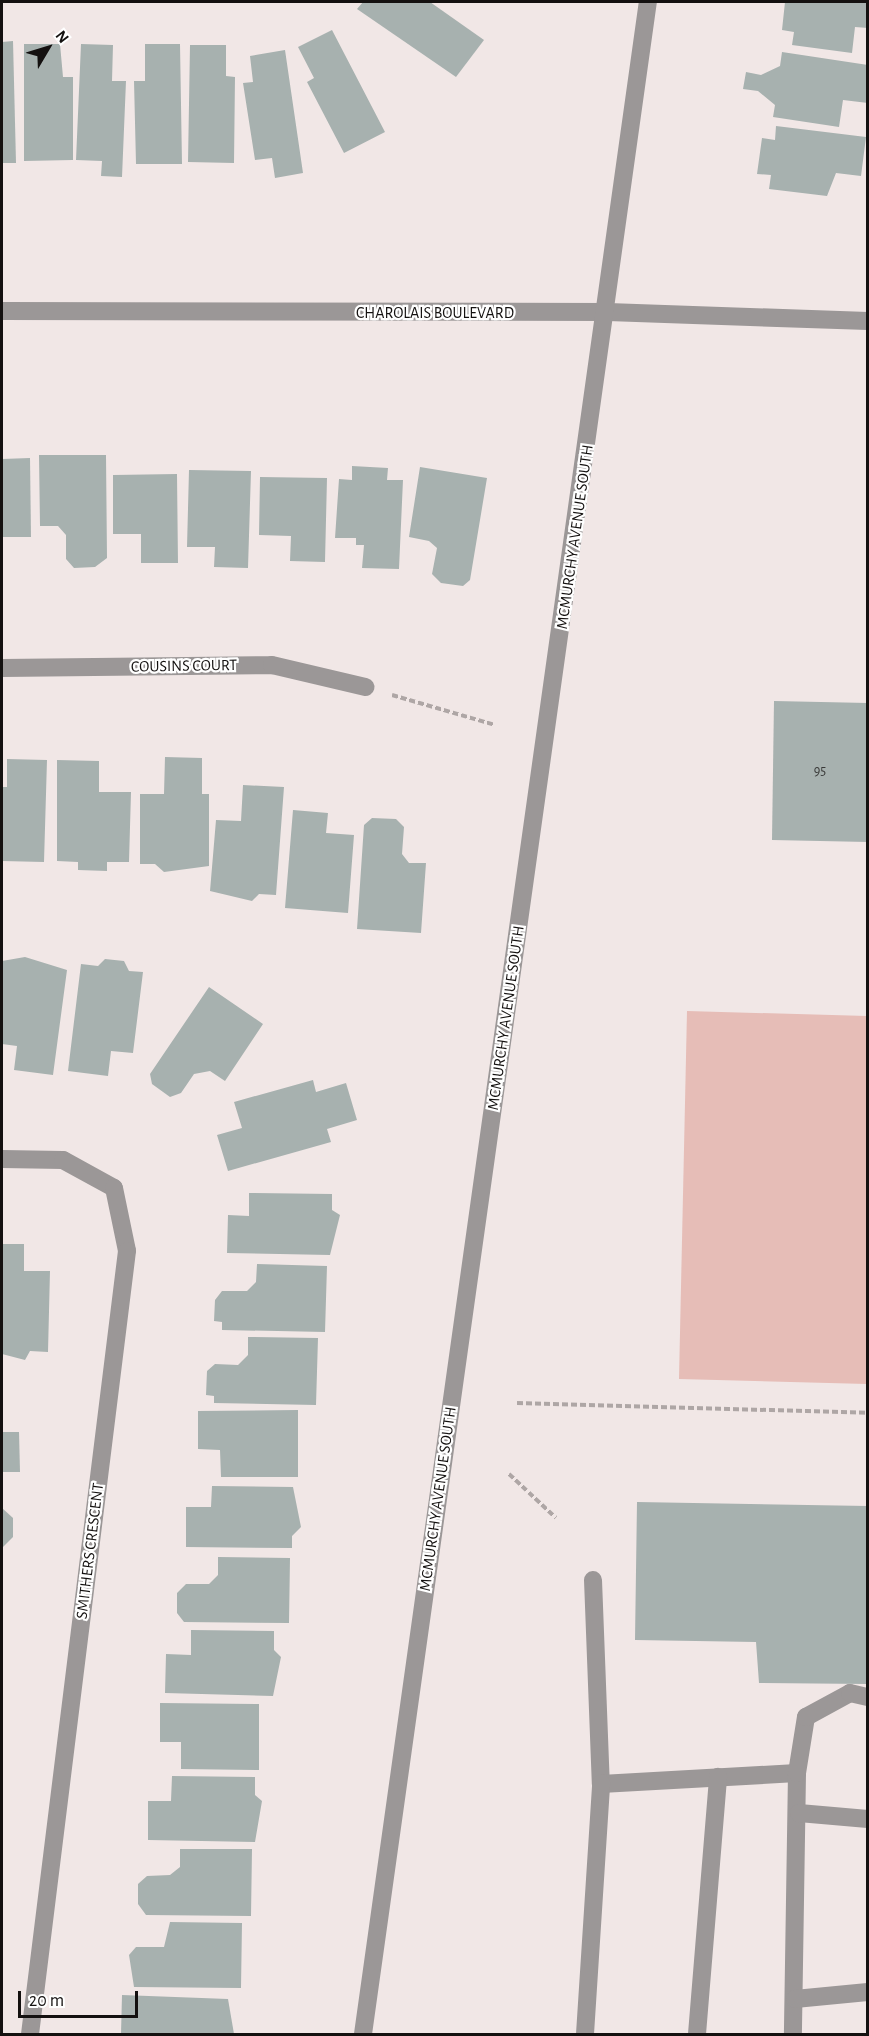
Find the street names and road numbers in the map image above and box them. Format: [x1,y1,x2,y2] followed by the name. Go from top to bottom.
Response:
[356,303,514,323] street label: CHAROLAIS BOULEVARD
[553,444,597,630] street label: MCMURCHY AVENUE SOUTH
[131,655,237,677] street label: COUSINS COURT
[484,925,528,1111] street label: MCMURCHY AVENUE SOUTH
[416,1406,460,1592] street label: MCMURCHY AVENUE SOUTH
[72,1482,108,1620] street label: SMITHERS CRESCENT

